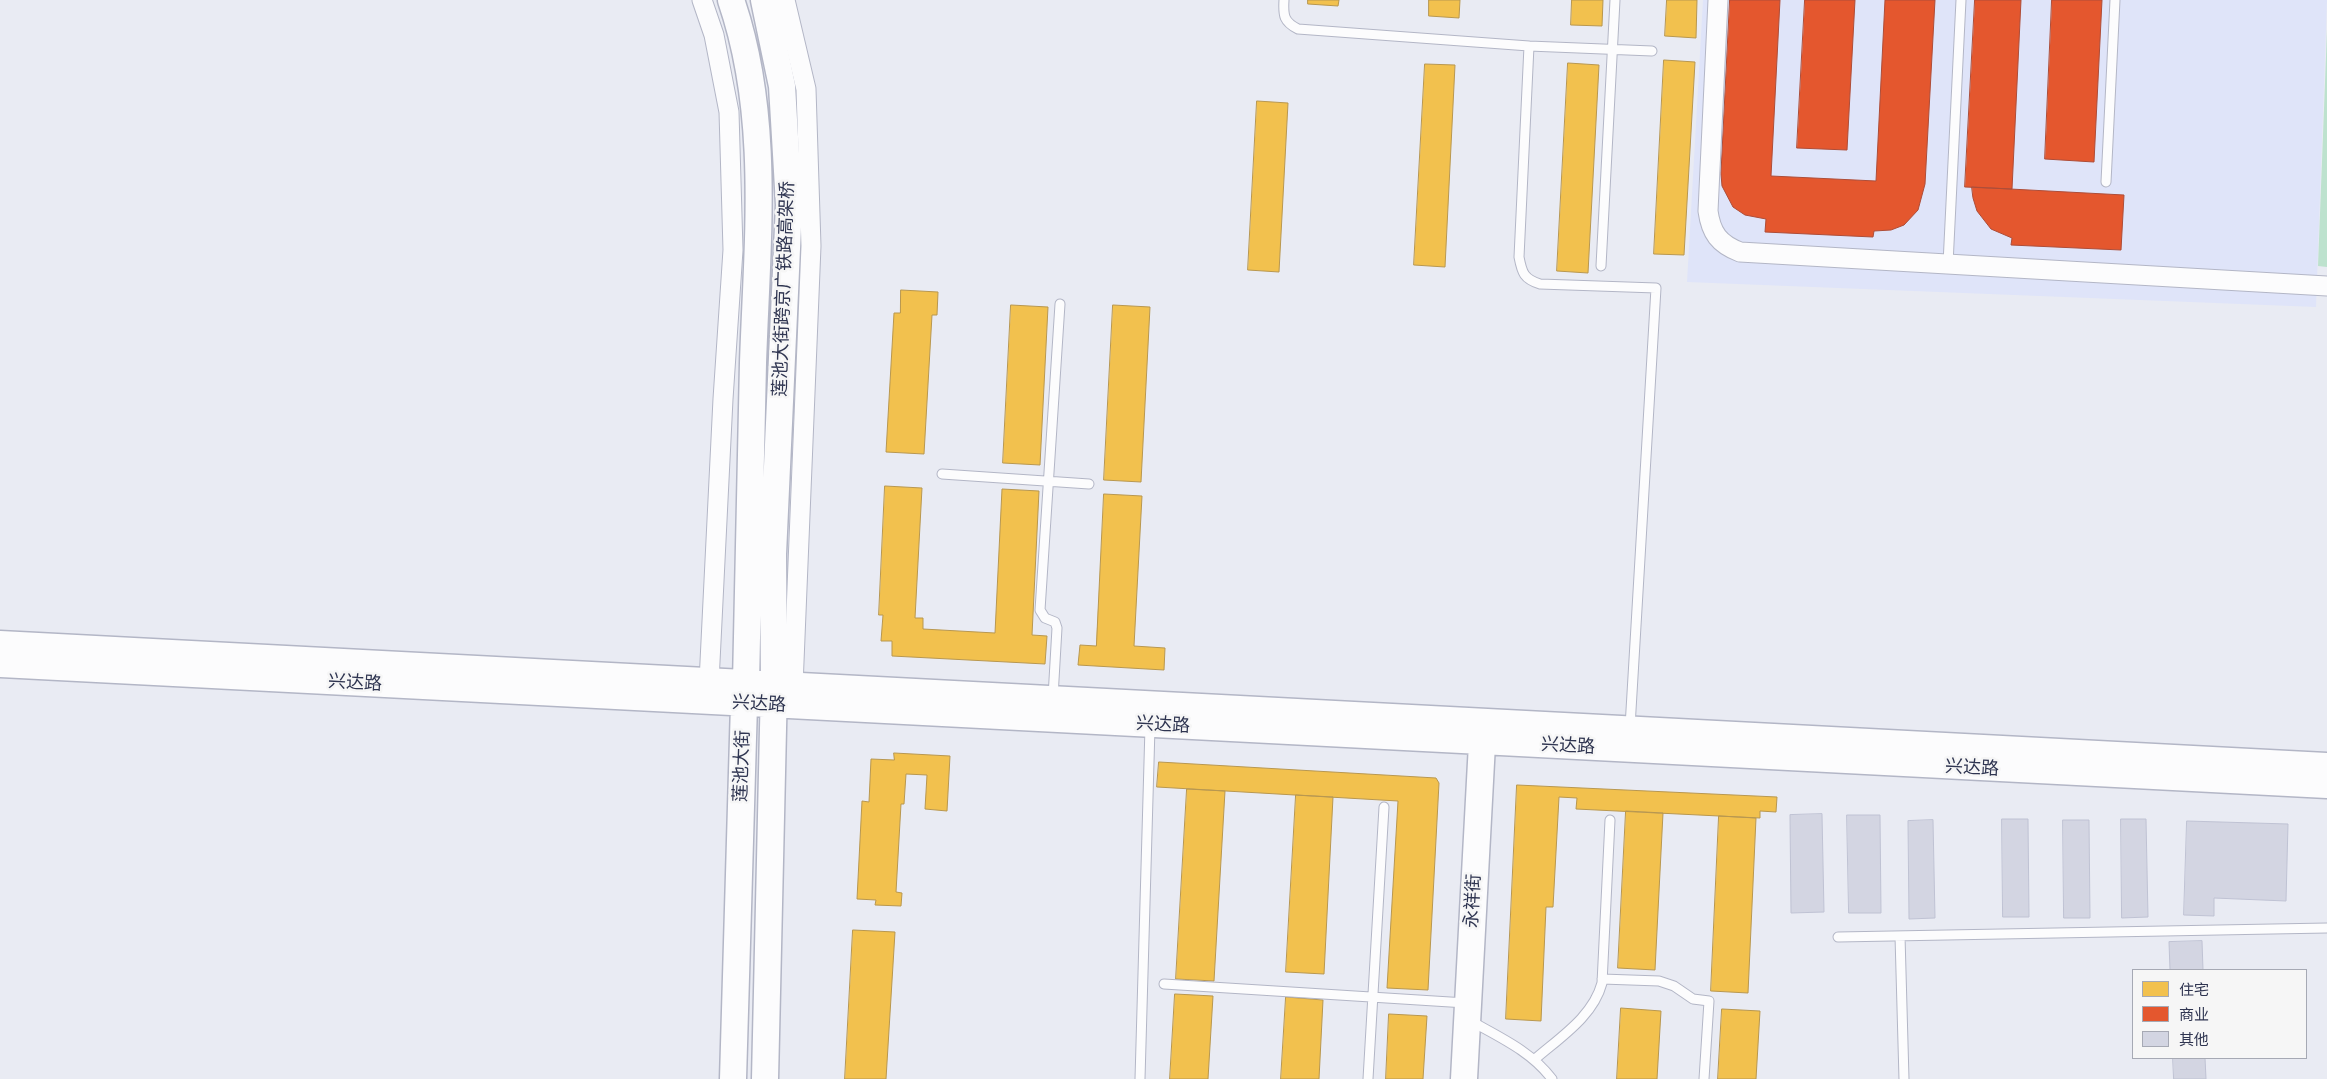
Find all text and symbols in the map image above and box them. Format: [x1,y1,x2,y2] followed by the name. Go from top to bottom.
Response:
[769,181,799,397] street label: 莲池大街跨京广铁路高架桥
[327,671,383,695] street label: 兴达路
[731,692,787,716] street label: 兴达路
[1135,713,1191,737] street label: 兴达路
[730,730,754,802] street label: 莲池大街
[1540,734,1596,758] street label: 兴达路
[1944,756,2000,780] street label: 兴达路
[1461,873,1485,929] street label: 永祥街
[2132,969,2307,1059] legend
[2179,981,2209,999] text: 住宅
[2179,1006,2209,1024] text: 商业
[2179,1031,2209,1049] text: 其他

